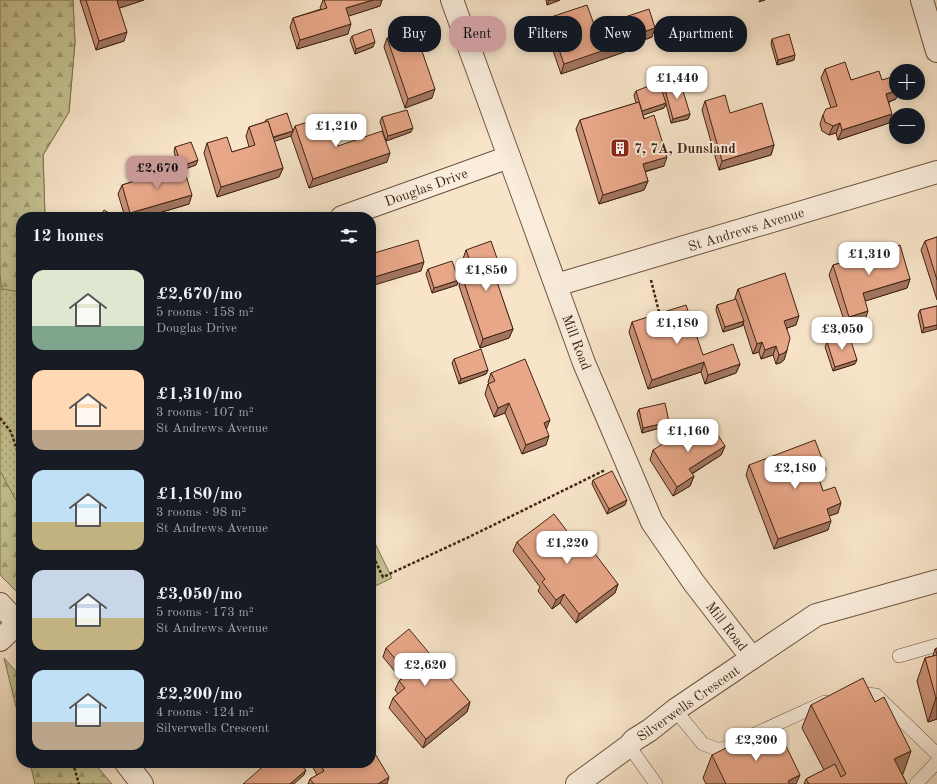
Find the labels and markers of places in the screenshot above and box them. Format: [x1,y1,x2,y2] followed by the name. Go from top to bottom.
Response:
[644,66,710,100] pin: £1,440
[303,114,369,148] pin: £1,210
[609,137,631,159] building icon: 7, 7A, Dunsland
[634,142,736,156] place label: 7, 7A, Dunsland
[124,156,190,190] pin: £2,670
[836,242,902,276] pin: £1,310
[453,258,519,292] pin: £1,850
[644,311,710,345] pin: £1,180
[809,317,875,351] pin: £3,050
[655,419,721,453] pin: £1,160
[762,456,828,490] pin: £2,180
[534,531,600,565] pin: £1,220
[392,653,458,687] pin: £2,620
[723,728,789,762] pin: £2,200

